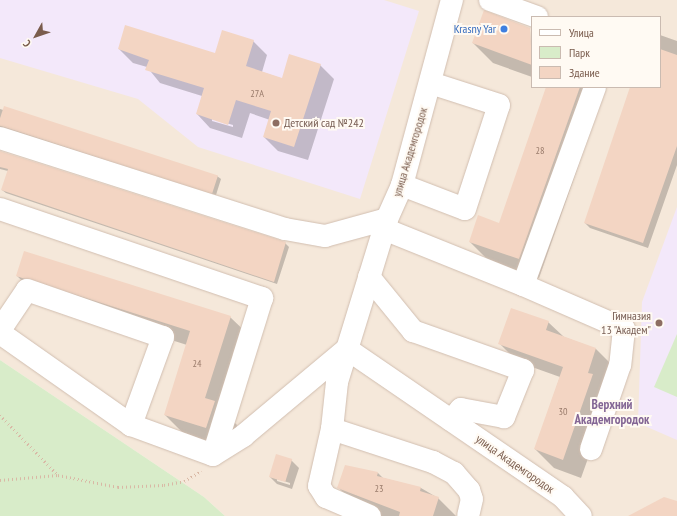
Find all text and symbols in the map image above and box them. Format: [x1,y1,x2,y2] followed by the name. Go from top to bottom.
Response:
[16,16,56,56] north arrow
[531,16,661,88] legend
[453,22,496,36] place label: Krasny Yar
[499,24,509,34] marker: Krasny Yar
[569,25,594,40] text: Улица
[20,37,34,50] text: С
[569,45,590,60] text: Парк
[569,65,600,80] text: Здание
[250,88,264,100] house number: 27А
[390,105,430,199] street label: улица Академгородок
[284,116,364,130] place label: Детский сад №242
[271,118,281,128] marker: Детский сад №242
[536,145,544,157] house number: 28
[600,309,651,337] place label: Гимназия 13 "Академ"
[654,318,664,328] marker: Гимназия 13 "Академ"
[193,358,201,370] house number: 24
[575,398,649,429] district label: Верхний Академгородок
[559,406,567,418] house number: 30
[473,431,557,497] street label: улица Академгородок
[375,483,383,495] house number: 23

